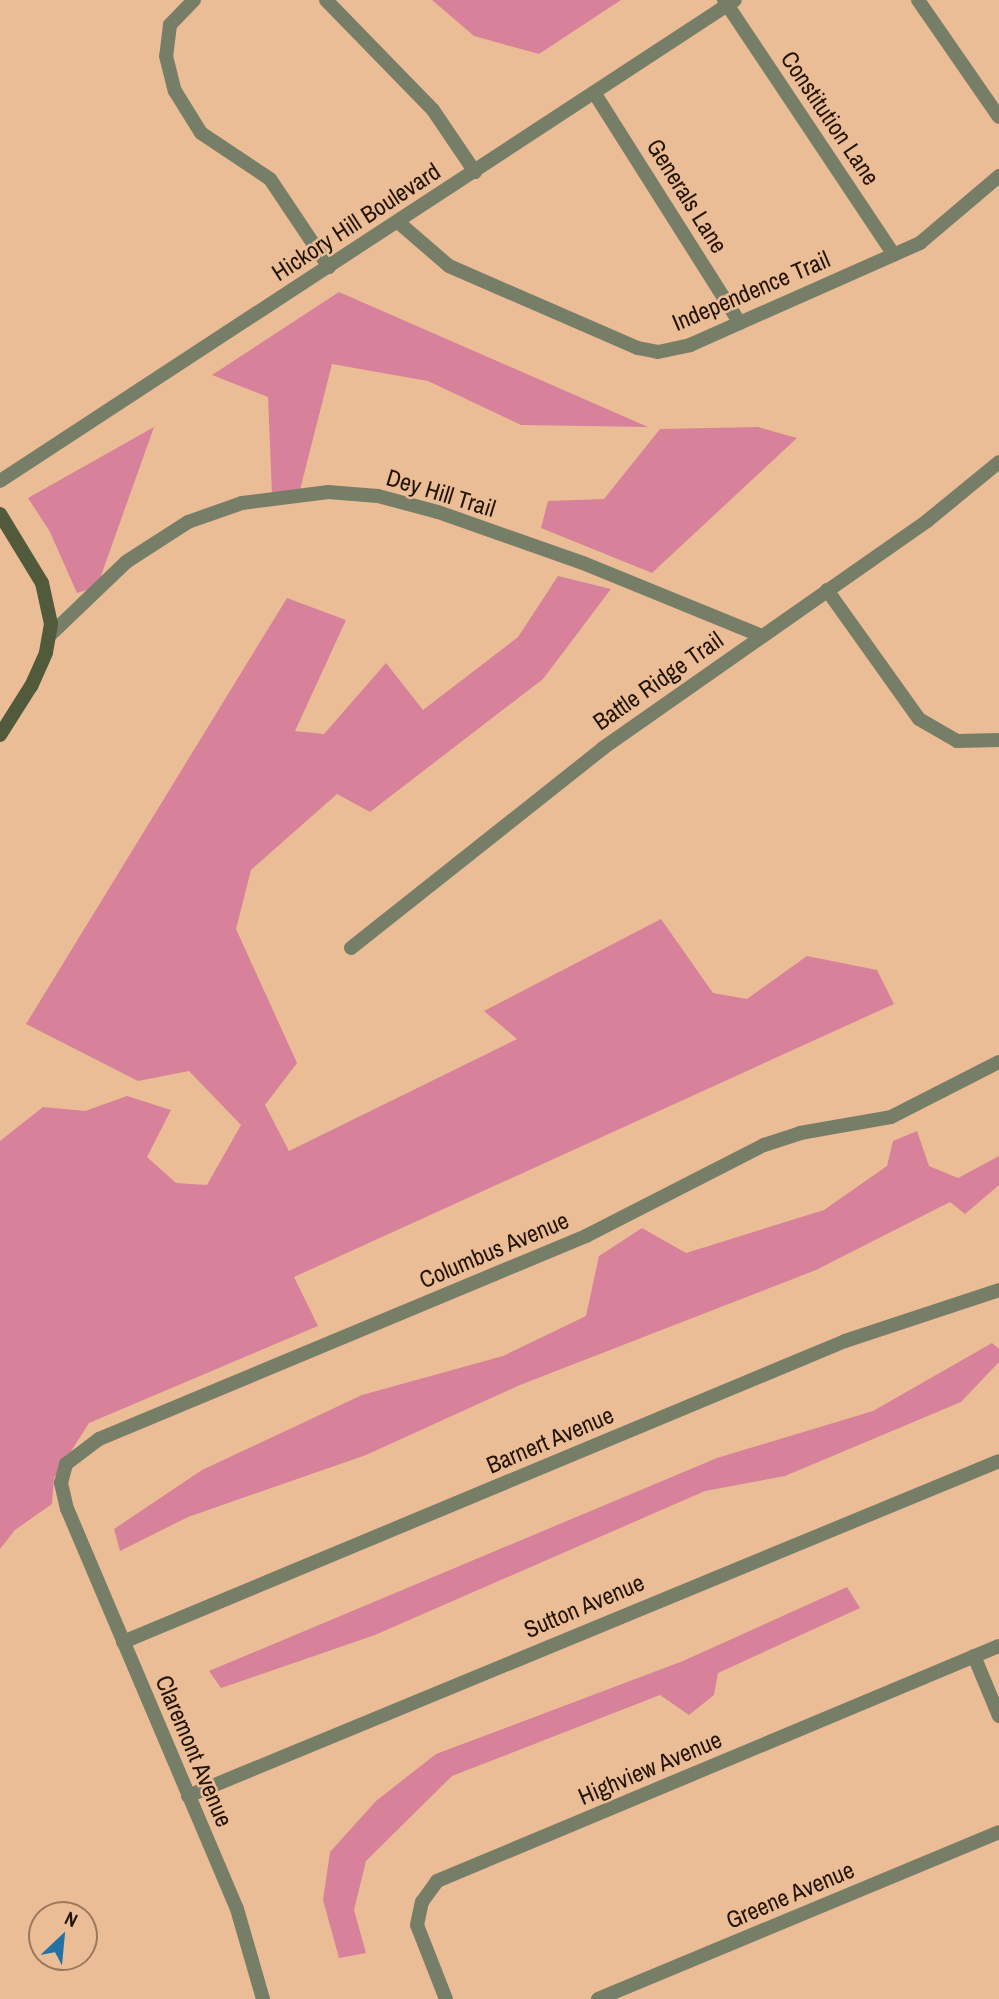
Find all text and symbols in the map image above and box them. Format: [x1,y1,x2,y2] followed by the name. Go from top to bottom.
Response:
[775,46,885,190] street label: Constitution Lane
[641,134,733,258] street label: Generals Lane
[267,157,445,287] street label: Hickory Hill Boulevard
[668,245,834,337] street label: Independence Trail
[383,463,499,523] street label: Dey Hill Trail
[587,625,729,737] street label: Battle Ridge Trail
[415,1205,573,1295] street label: Columbus Avenue
[482,1400,618,1480] street label: Barnert Avenue
[519,1568,649,1644] street label: Sutton Avenue
[149,1671,239,1831] street label: Claremont Avenue
[574,1725,726,1811] street label: Highview Avenue
[721,1855,859,1935] street label: Greene Avenue
[28,1901,98,1971] north arrow
[61,1905,82,1933] text: N

